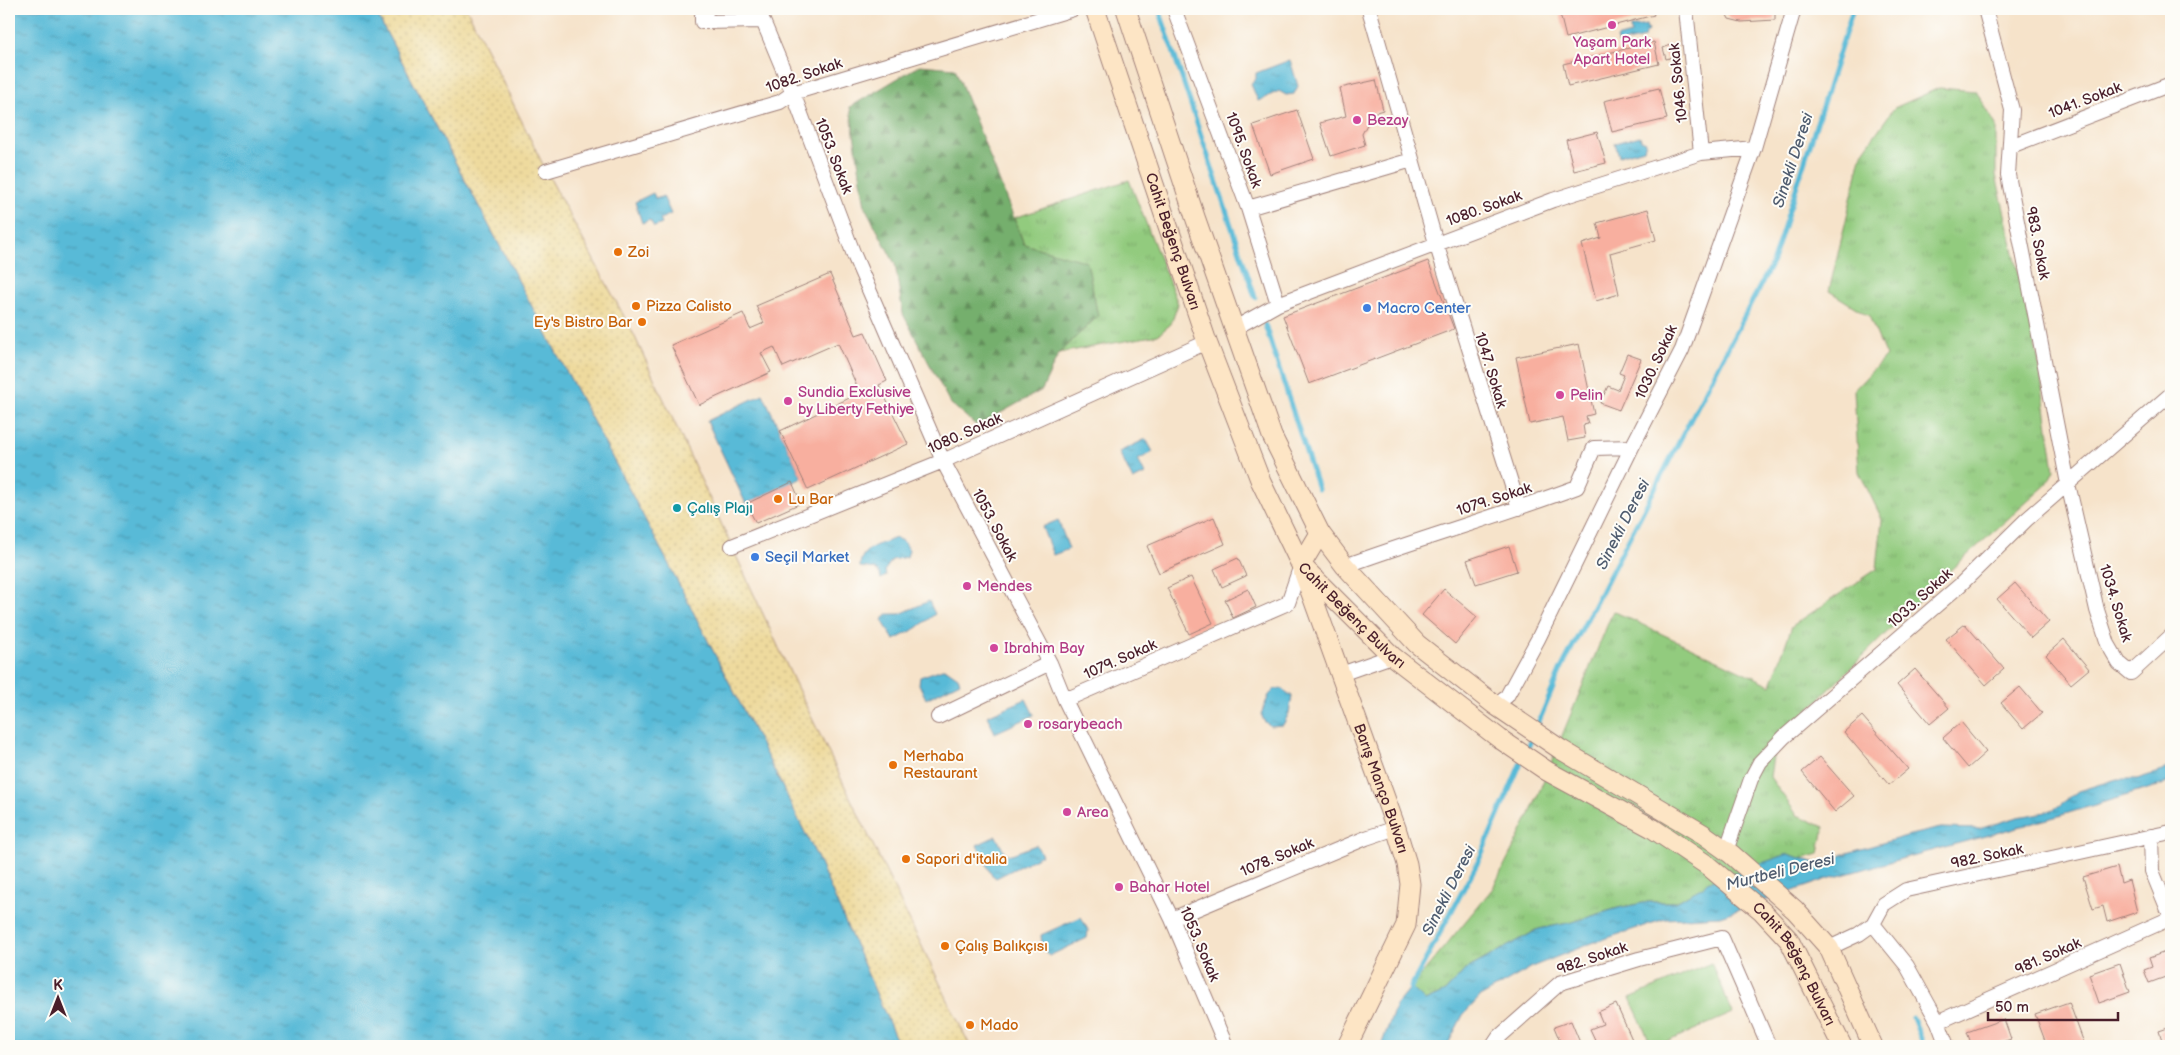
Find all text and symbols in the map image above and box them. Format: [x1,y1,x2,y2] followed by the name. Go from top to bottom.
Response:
[1606,19,1618,31] marker: Yaşam Park Apart Hotel
[1572,33,1652,69] place label: Yaşam Park Apart Hotel
[1665,41,1692,124] street label: 1046. Sokak
[764,53,845,97] street label: 1082. Sokak
[2046,78,2125,123] street label: 1041. Sokak
[1769,109,1818,210] water label: Sinekli Deresi
[1221,110,1266,191] street label: 1095. Sokak
[1367,111,1409,130] place label: Bezay
[1351,114,1363,126] marker: Bezay
[810,116,857,197] street label: 1053. Sokak
[1141,170,1205,312] street label: Cahit Beğenç Bulvarı
[1444,186,1525,231] street label: 1080. Sokak
[2021,205,2054,282] street label: 983. Sokak
[627,243,649,262] place label: Zoi
[612,246,624,258] marker: Zoi
[646,297,732,316] place label: Pizza Calisto
[1377,299,1471,318] place label: Macro Center
[630,300,642,312] marker: Pizza Calisto
[1361,302,1373,314] marker: Macro Center
[534,313,633,332] place label: Ey's Bistro Bar
[636,316,648,328] marker: Ey's Bistro Bar
[1631,321,1682,402] street label: 1030. Sokak
[1470,330,1511,411] street label: 1047. Sokak
[798,383,914,419] place label: Sundia Exclusive by Liberty Fethiye
[1570,386,1603,405] place label: Pelin
[1554,389,1566,401] marker: Pelin
[782,395,794,407] marker: Sundia Exclusive by Liberty Fethiye
[925,408,1006,458] street label: 1080. Sokak
[1592,475,1655,573] water label: Sinekli Deresi
[1454,478,1535,521] street label: 1079. Sokak
[967,486,1022,565] street label: 1053. Sokak
[788,490,834,509] place label: Lu Bar
[772,493,784,505] marker: Lu Bar
[687,499,753,518] place label: Çalış Plajı
[671,502,683,514] marker: Çalış Plajı
[765,548,850,567] place label: Seçil Market
[749,551,761,563] marker: Seçil Market
[1294,558,1409,673] street label: Cahit Beğenç Bulvarı
[2095,562,2137,645] street label: 1034. Sokak
[1884,564,1957,632] street label: 1033. Sokak
[977,577,1033,596] place label: Mendes
[961,580,973,592] marker: Mendes
[1081,635,1160,684] street label: 1079. Sokak
[1004,639,1085,658] place label: Ibrahim Bay
[988,642,1000,654] marker: Ibrahim Bay
[1038,715,1123,734] place label: rosarybeach
[1022,718,1034,730] marker: rosarybeach
[1349,721,1412,856] street label: Barış Manço Bulvarı
[903,747,978,783] place label: Merhaba Restaurant
[887,759,899,771] marker: Merhaba Restaurant
[1077,803,1109,822] place label: Area
[1061,806,1073,818] marker: Area
[1238,833,1317,881] street label: 1078. Sokak
[1949,839,2026,873] street label: 982. Sokak
[1418,841,1481,939] water label: Sinekli Deresi
[1724,849,1838,895] water label: Murtbeli Deresi
[916,850,1007,869] place label: Sapori d'italia
[900,853,912,865] marker: Sapori d'italia
[1129,878,1210,897] place label: Bahar Hotel
[1113,881,1125,893] marker: Bahar Hotel
[1748,898,1839,1029] street label: Cahit Beğenç Bulvarı
[1175,904,1224,985] street label: 1053. Sokak
[2012,933,2085,979] street label: 981. Sokak
[955,937,1048,956] place label: Çalış Balıkçısı
[1554,937,1631,979] street label: 982. Sokak
[939,940,951,952] marker: Çalış Balıkçısı
[32,972,82,1022] north arrow
[53,977,63,994] text: K
[1988,990,2118,1022] scale bar
[1995,998,2029,1017] text: 50 m
[980,1016,1019,1035] place label: Mado
[964,1019,976,1031] marker: Mado

